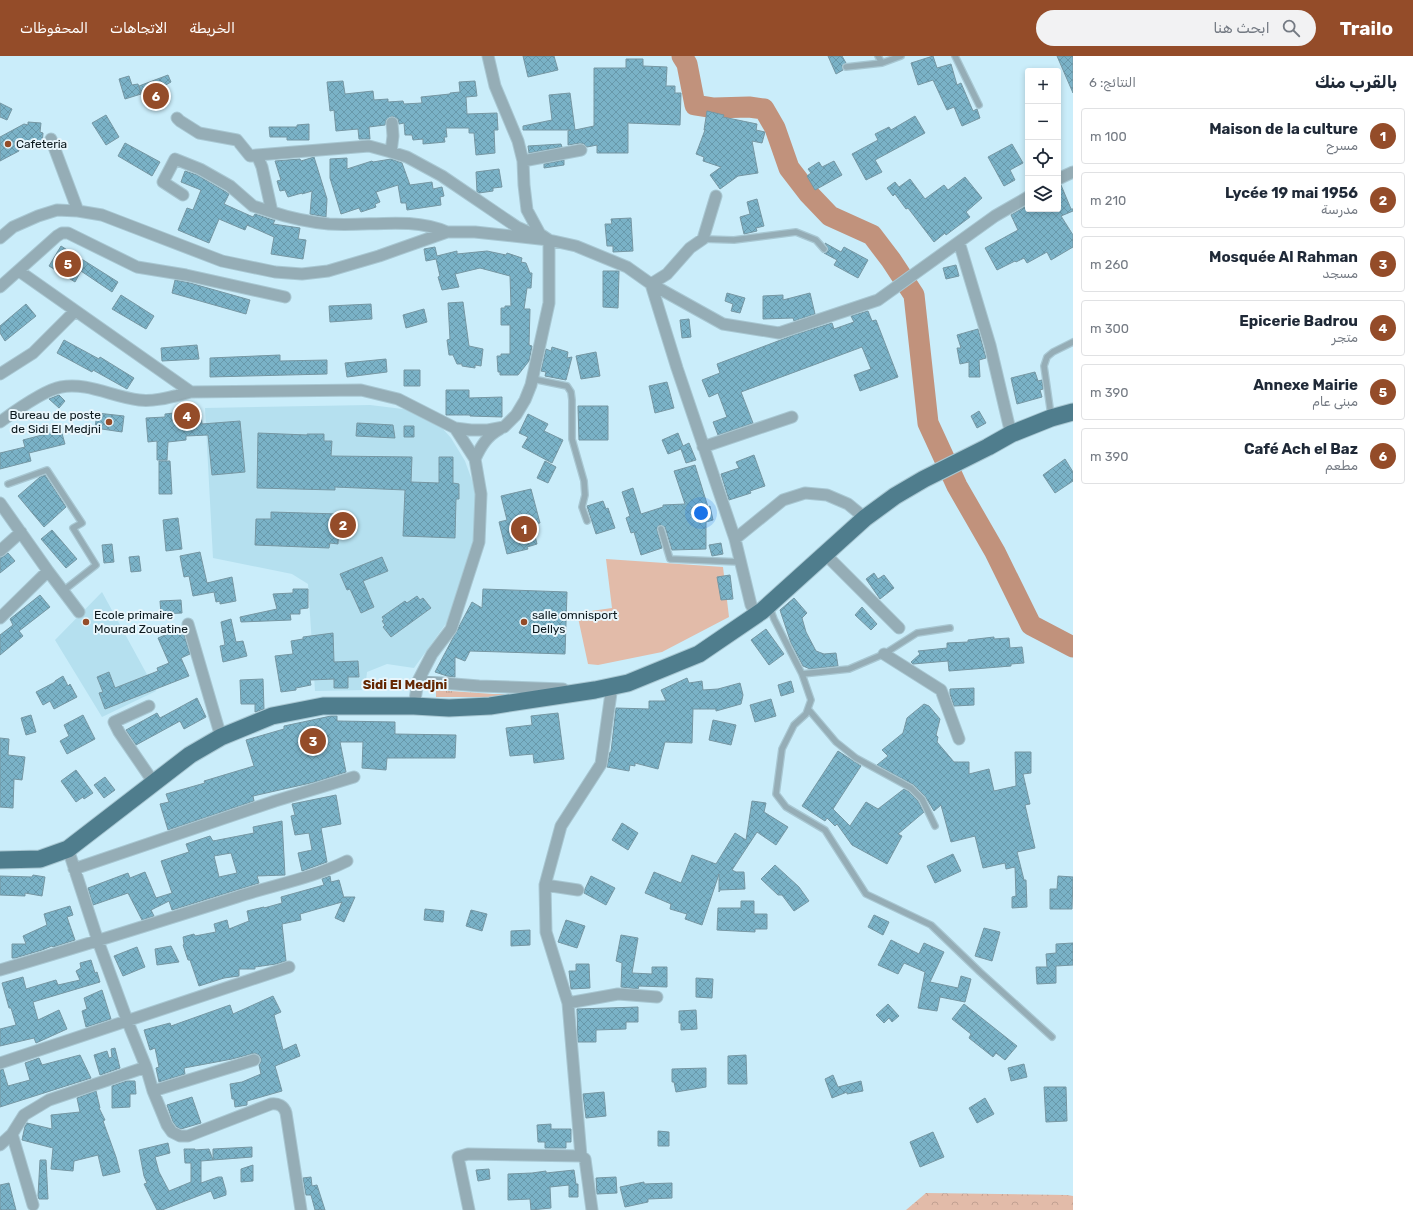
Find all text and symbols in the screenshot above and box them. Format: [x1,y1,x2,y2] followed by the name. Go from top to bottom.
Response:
[1036,10,1316,46] search box
[1280,17,1302,39] icon: search
[1340,17,1393,40] text: Trailo
[1213,19,1270,37] text: ابحث هنا
[20,20,88,37] text: المحفوظات
[110,20,167,37] text: الاتجاهات
[189,20,235,37] text: الخريطة
[1025,68,1061,212] map controls
[1025,68,1061,104] button: +
[1315,72,1397,92] text: بالقرب منك
[1089,75,1136,90] text: النتائج: 6
[143,81,169,111] pin: 6
[1025,104,1061,140] button: −
[1209,120,1358,138] text: Maison de la culture
[1090,129,1127,144] text: 100 m
[1380,129,1386,144] text: 1
[16,137,67,151] place label: Cafeteria
[1326,138,1358,153] text: مسرح
[3,139,13,149] marker: Cafeteria
[1025,140,1061,176] button: locate
[1025,176,1061,212] button: layers
[1225,184,1358,202] text: Lycée 19 mai 1956
[1090,193,1126,208] text: 210 m
[1379,193,1387,208] text: 2
[1321,202,1358,217] text: مدرسة
[1209,248,1358,266] text: Mosquée Al Rahman
[55,249,81,279] pin: 5
[1090,257,1128,272] text: 260 m
[1379,257,1387,272] text: 3
[1322,266,1358,281] text: مسجد
[1239,312,1358,330] text: Epicerie Badrou
[1090,321,1129,336] text: 300 m
[1379,321,1387,336] text: 4
[1332,330,1358,345] text: متجر
[1253,376,1358,394] text: Annexe Mairie
[1090,385,1129,400] text: 390 m
[1379,385,1387,400] text: 5
[1312,394,1358,409] text: مبنى عام
[174,401,200,431] pin: 4
[9,408,101,436] place label: Bureau de poste de Sidi El Medjni
[104,417,114,427] marker: Bureau de poste de Sidi El Medjni
[1244,440,1358,458] text: Café Ach el Baz
[1090,449,1129,464] text: 390 m
[1379,449,1387,464] text: 6
[1325,458,1358,473] text: مطعم
[691,503,711,523] your location
[330,510,356,540] pin: 2
[511,514,537,544] pin: 1
[94,608,188,636] place label: Ecole primaire Mourad Zouatine
[532,608,618,636] place label: salle omnisport Dellys
[81,617,91,627] marker: Ecole primaire Mourad Zouatine
[519,617,529,627] marker: salle omnisport Dellys
[363,677,447,692] district label: Sidi El Medjni
[300,726,326,756] pin: 3

